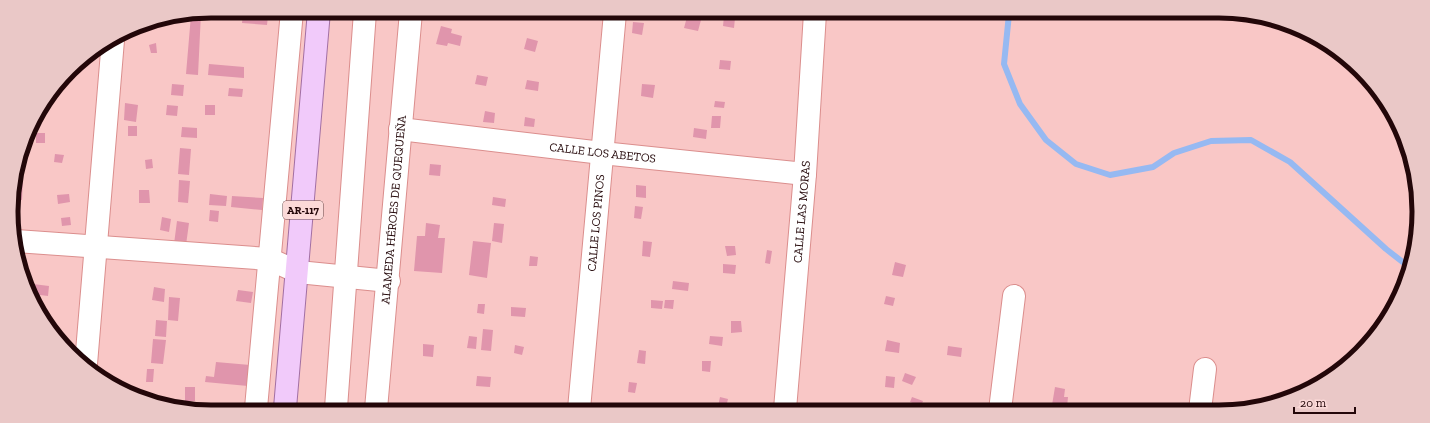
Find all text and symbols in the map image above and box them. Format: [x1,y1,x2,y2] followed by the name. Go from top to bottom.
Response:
[378,114,409,305] street label: ALAMEDA HÉROES DE QUEQUEÑA
[549,140,657,166] street label: CALLE LOS ABETOS
[790,160,813,263] street label: CALLE LAS MORAS
[585,174,607,272] street label: CALLE LOS PINOS
[283,201,323,219] road number: AR-117
[1294,389,1355,415] scale bar
[1300,396,1327,410] text: 20 m

